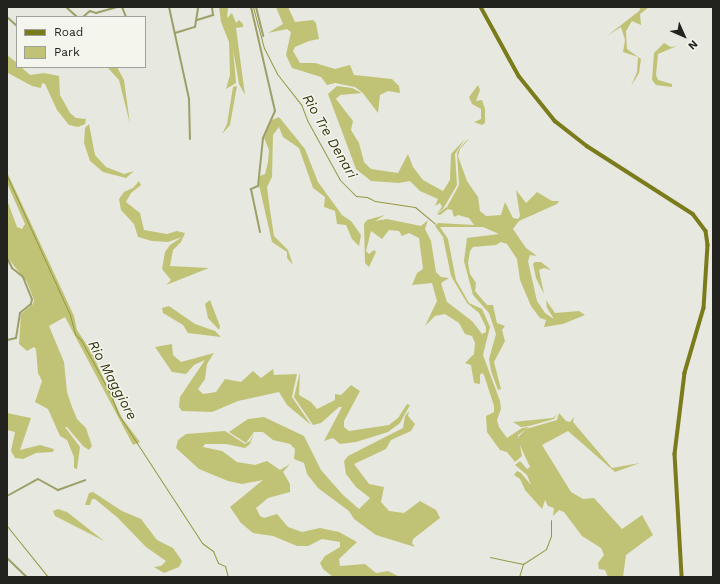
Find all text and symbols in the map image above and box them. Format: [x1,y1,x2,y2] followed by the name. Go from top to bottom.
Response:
[16,16,146,68] legend
[664,16,704,56] north arrow
[54,25,83,39] text: Road
[685,37,700,52] text: N
[54,45,80,59] text: Park
[299,91,361,181] water label: Rio Tre Denari
[85,337,141,423] water label: Rio Maggiore

